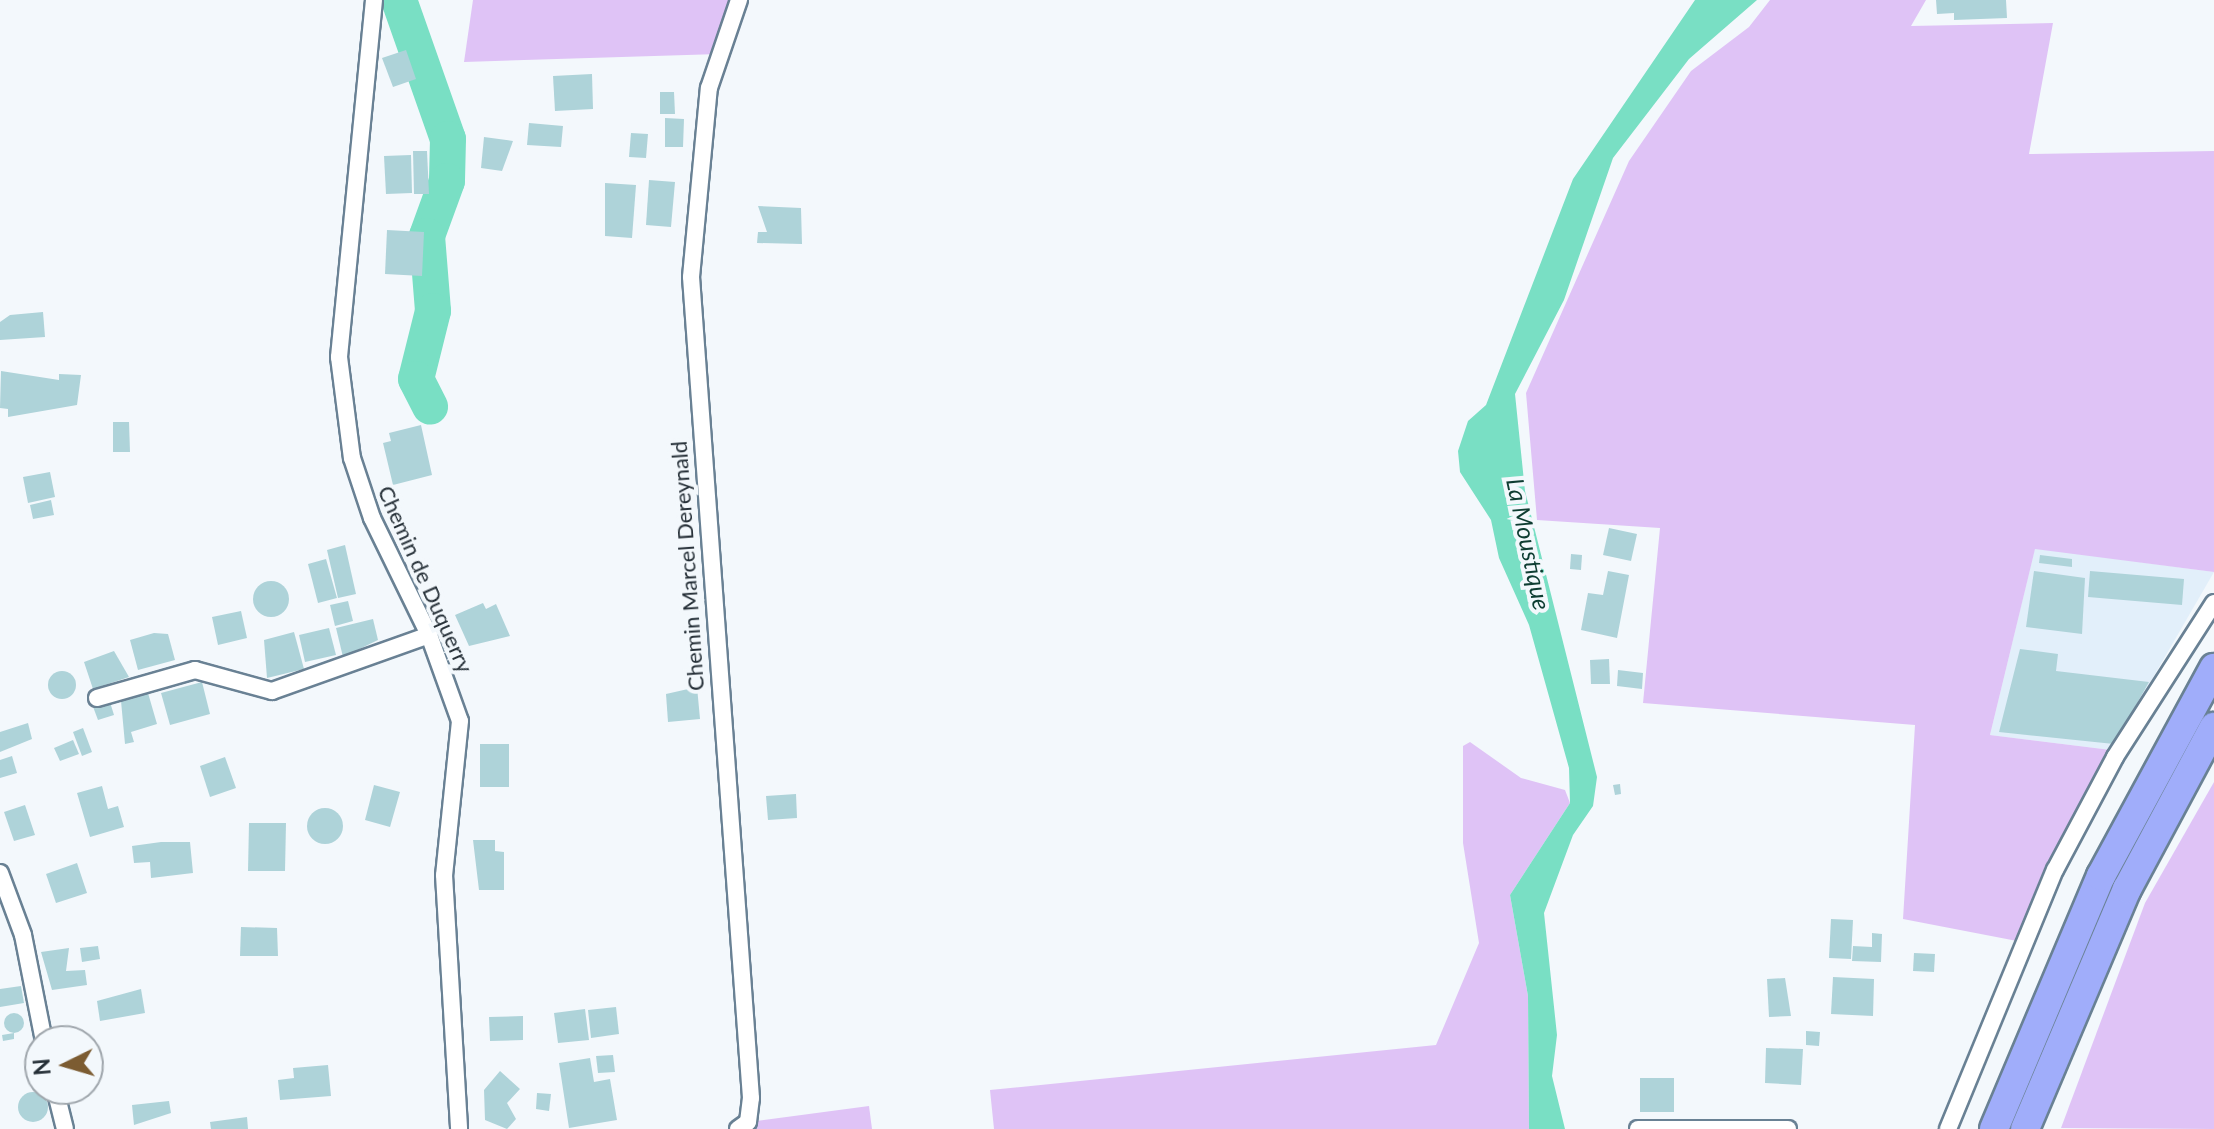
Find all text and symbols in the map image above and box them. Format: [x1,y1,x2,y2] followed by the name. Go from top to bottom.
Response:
[665,440,709,692] street label: Chemin Marcel Dereynald
[1501,475,1557,613] water label: La Moustique
[373,481,479,677] street label: Chemin de Duquerry
[24,1025,104,1105] north arrow
[27,1057,56,1077] text: N

